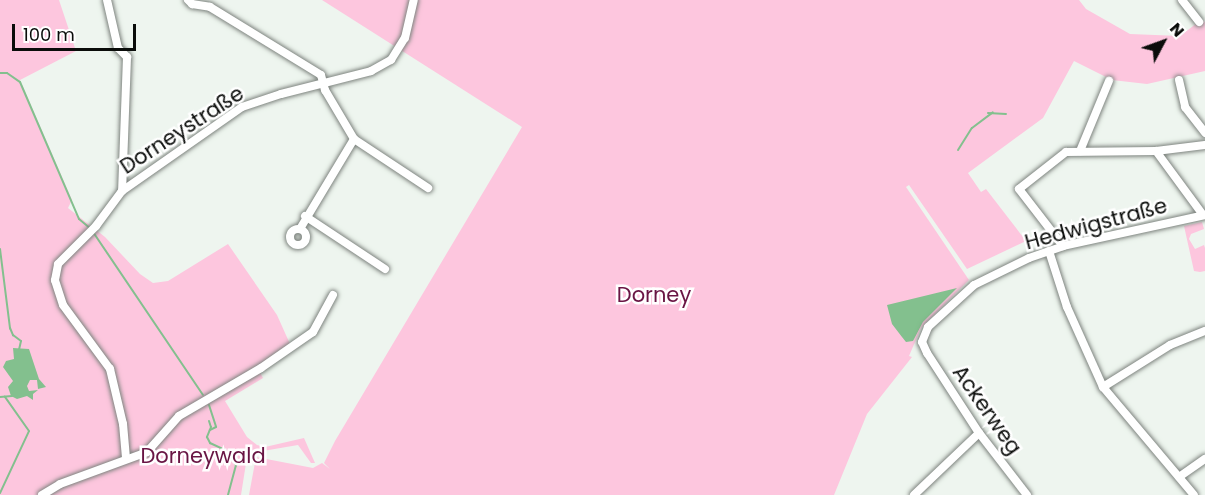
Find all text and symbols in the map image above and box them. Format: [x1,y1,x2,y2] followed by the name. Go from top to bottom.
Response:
[15,12,140,50] scale bar
[1133,12,1193,72] north arrow
[1164,18,1190,42] text: N
[23,22,75,47] text: 100 m
[115,81,249,179] street label: Dorneystraße
[1022,193,1170,255] street label: Hedwigstraße
[617,282,691,308] park label: Dorney
[947,361,1027,459] street label: Ackerweg
[140,443,266,469] park label: Dorneywald

